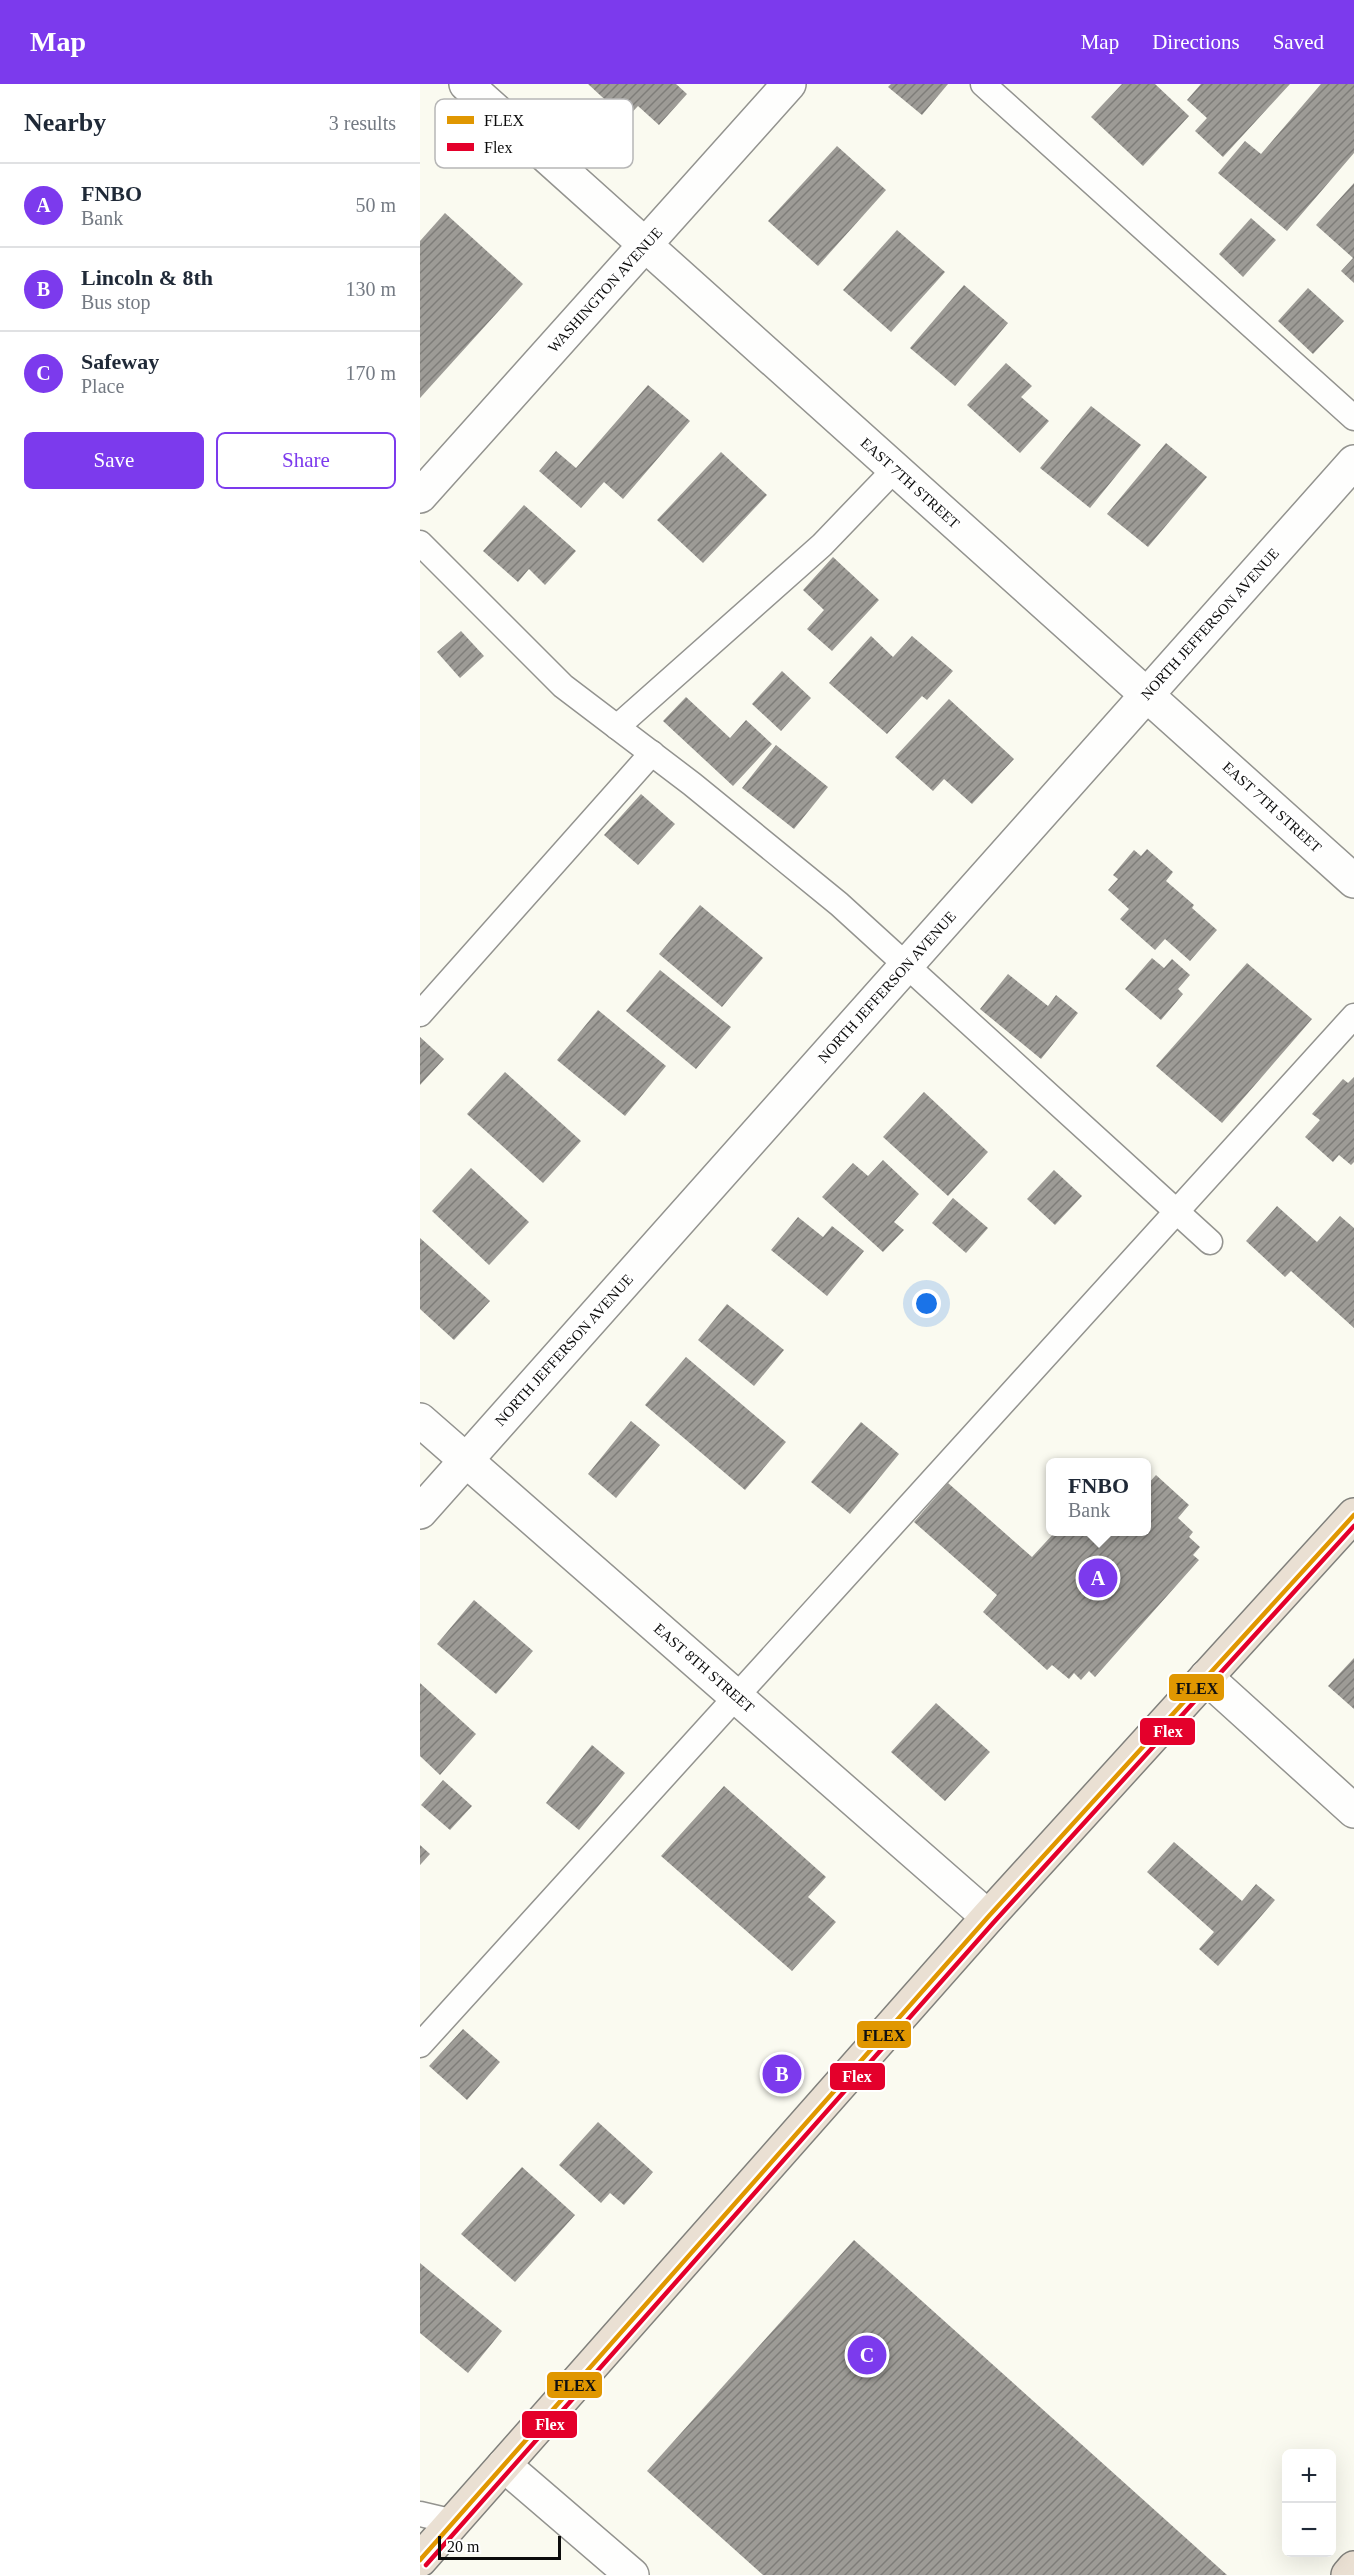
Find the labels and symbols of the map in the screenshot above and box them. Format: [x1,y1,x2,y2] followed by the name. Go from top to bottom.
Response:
[435,99,633,168] legend
[484,112,524,129] text: FLEX
[484,139,512,156] text: Flex
[545,224,665,356] street label: WASHINGTON AVENUE
[857,434,963,532] street label: EAST 7TH STREET
[1138,545,1282,703] street label: NORTH JEFFERSON AVENUE
[1219,758,1325,856] street label: EAST 7TH STREET
[815,908,959,1066] street label: NORTH JEFFERSON AVENUE
[492,1271,636,1429] street label: NORTH JEFFERSON AVENUE
[912,1289,941,1318] your location
[1078,1556,1118,1600] pin: A
[651,1620,757,1716] street label: EAST 8TH STREET
[1168,1673,1225,1702] line badge: FLEX
[1176,1680,1219,1697] text: FLEX
[1139,1717,1196,1746] line badge: Flex
[1153,1723,1183,1740] text: Flex
[856,2020,912,2049] line badge: FLEX
[863,2027,906,2044] text: FLEX
[762,2052,802,2096] pin: B
[829,2062,886,2091] line badge: Flex
[842,2068,872,2085] text: Flex
[848,2332,886,2378] pin: C
[546,2371,603,2399] line badge: FLEX
[554,2377,597,2394] text: FLEX
[521,2410,578,2439] line badge: Flex
[535,2416,565,2433] text: Flex
[438,2533,561,2560] scale bar

